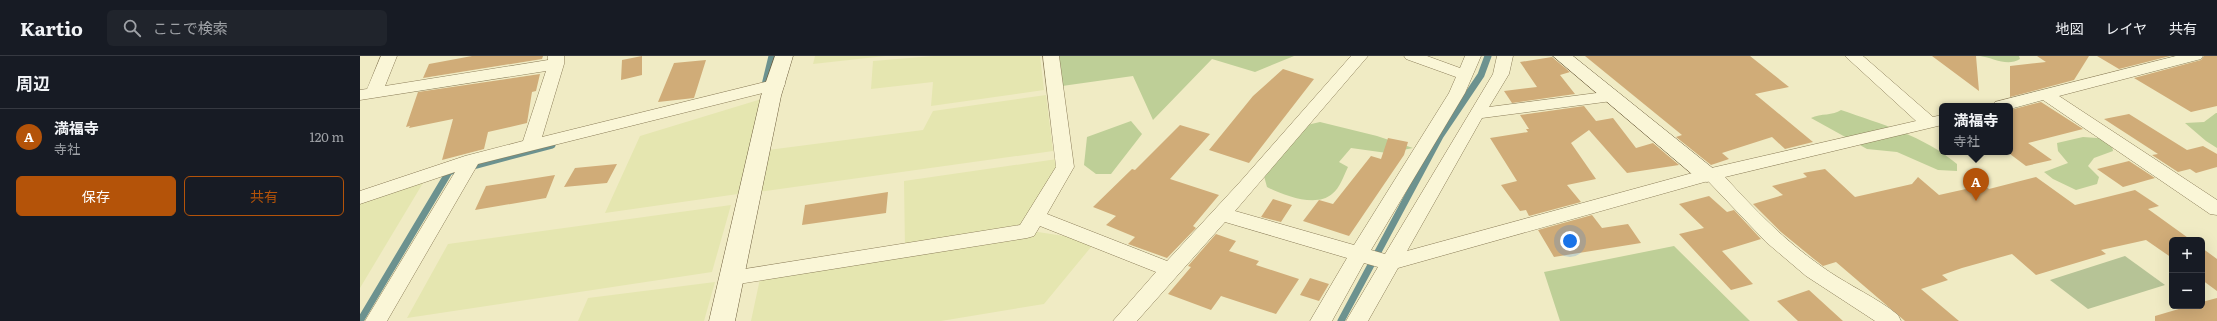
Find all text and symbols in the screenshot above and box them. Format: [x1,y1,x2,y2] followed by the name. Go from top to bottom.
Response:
[107,10,387,46] search box
[20,14,83,42] text: Kartio
[153,16,228,39] text: ここで検索
[121,17,143,39] icon: search
[2055,18,2083,38] text: 地図
[2105,18,2147,38] text: レイヤ
[2169,18,2197,38] text: 共有
[16,70,50,95] text: 周辺
[1939,103,2013,155] popup
[1953,108,1999,131] text: 満福寺
[54,116,99,139] text: 満福寺
[24,127,34,146] text: A
[309,127,344,146] text: 120 m
[1953,131,1980,150] text: 寺社
[54,139,80,158] text: 寺社
[1963,168,1989,201] pin: A
[16,176,176,216] button: 保存
[184,176,344,216] button: 共有
[1560,231,1580,251] your location
[2169,237,2205,309] map controls
[2169,237,2205,273] button: +
[2169,273,2205,309] button: −

